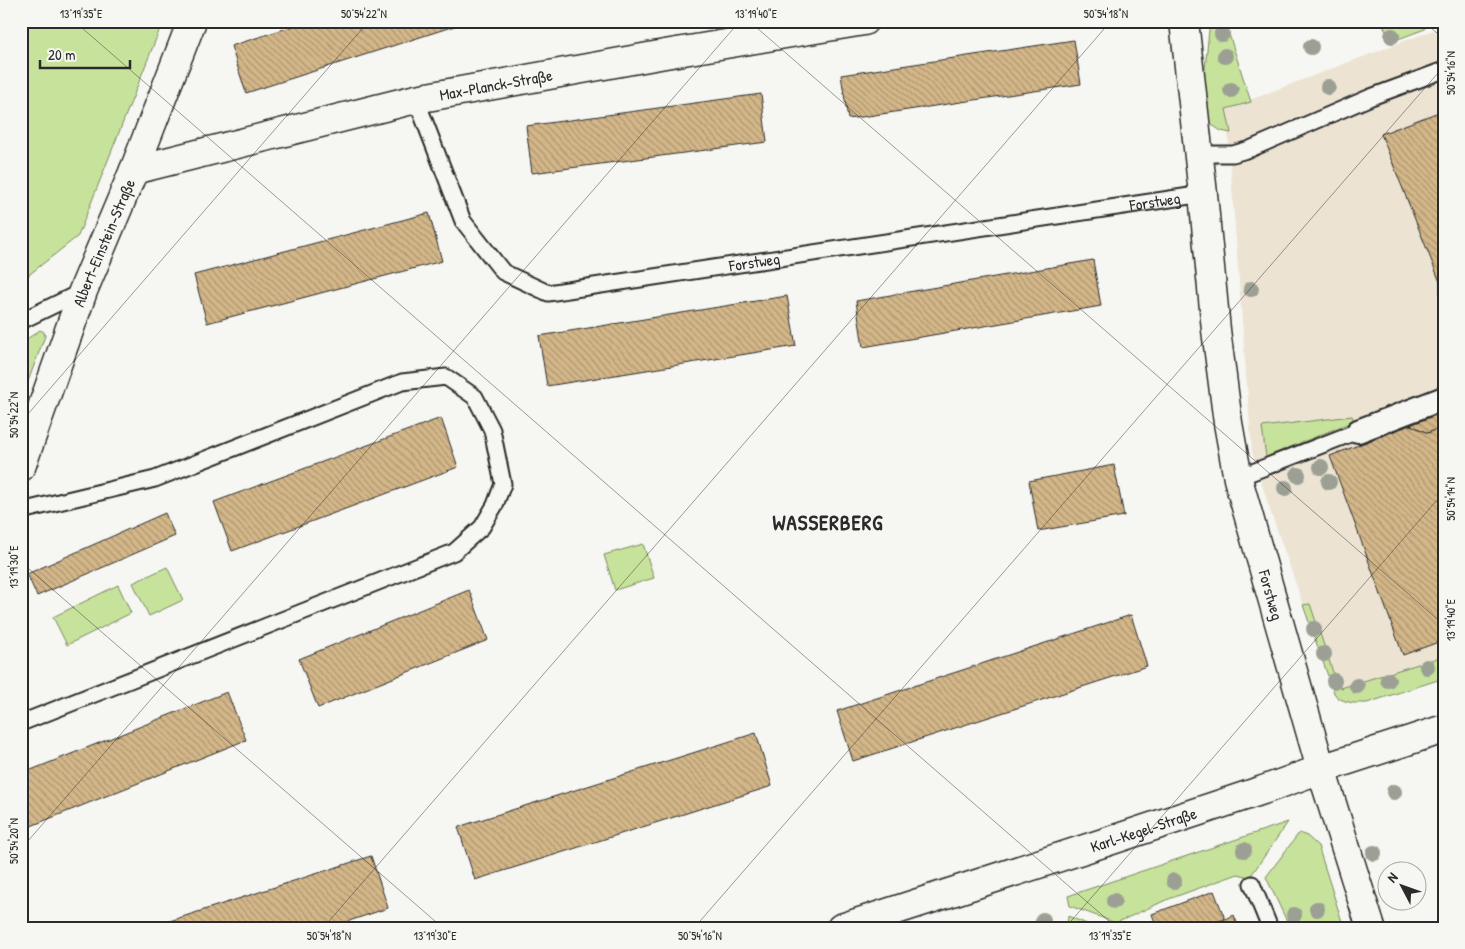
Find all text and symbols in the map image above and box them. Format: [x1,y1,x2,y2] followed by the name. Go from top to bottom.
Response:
[60,5,103,22] text: 13°19'35"E
[341,5,387,22] text: 50°54'22"N
[735,5,778,22] text: 13°19'40"E
[1084,5,1128,22] text: 50°54'18"N
[40,38,130,70] scale bar
[48,44,75,65] text: 20 m
[1442,51,1459,95] text: 50°54'16"N
[438,63,555,106] street label: Max-Planck-Straße
[67,175,140,310] street label: Albert-Einstein-Straße
[1127,187,1182,216] street label: Forstweg
[726,247,781,277] street label: Forstweg
[5,392,22,438] text: 50°54'22"N
[1442,477,1459,521] text: 50°54'14"N
[773,508,883,537] district label: WASSERBERG
[5,545,22,588] text: 13°19'30"E
[1253,566,1289,623] street label: Forstweg
[1442,598,1459,641] text: 13°19'40"E
[1087,802,1200,857] street label: Karl-Kegel-Straße
[5,818,22,864] text: 50°54'20"N
[1378,862,1428,912] north arrow
[1382,868,1402,886] text: N
[307,927,351,944] text: 50°54'18"N
[414,927,457,944] text: 13°19'30"E
[678,927,722,944] text: 50°54'16"N
[1089,927,1132,944] text: 13°19'35"E

